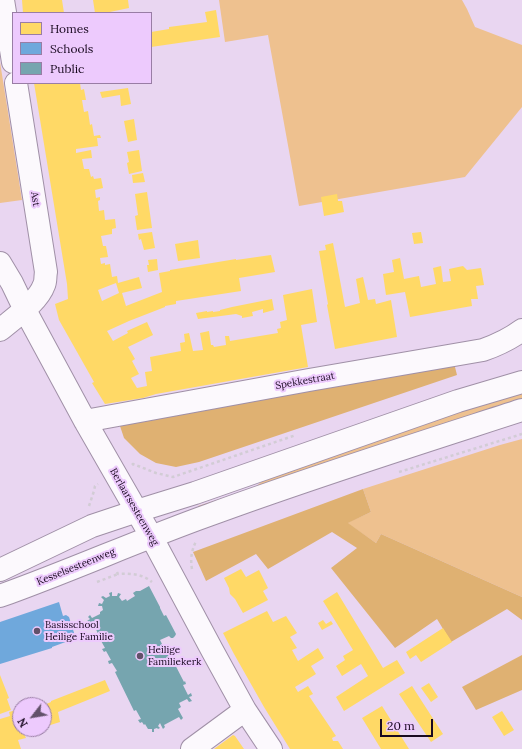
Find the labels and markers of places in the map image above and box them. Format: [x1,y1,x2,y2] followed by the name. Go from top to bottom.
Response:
[45,619,113,642] place label: Basisschool Heilige Familie
[32,626,42,636] marker: Basisschool Heilige Familie
[148,644,201,668] place label: Heilige Familiekerk
[135,651,145,661] marker: Heilige Familiekerk

